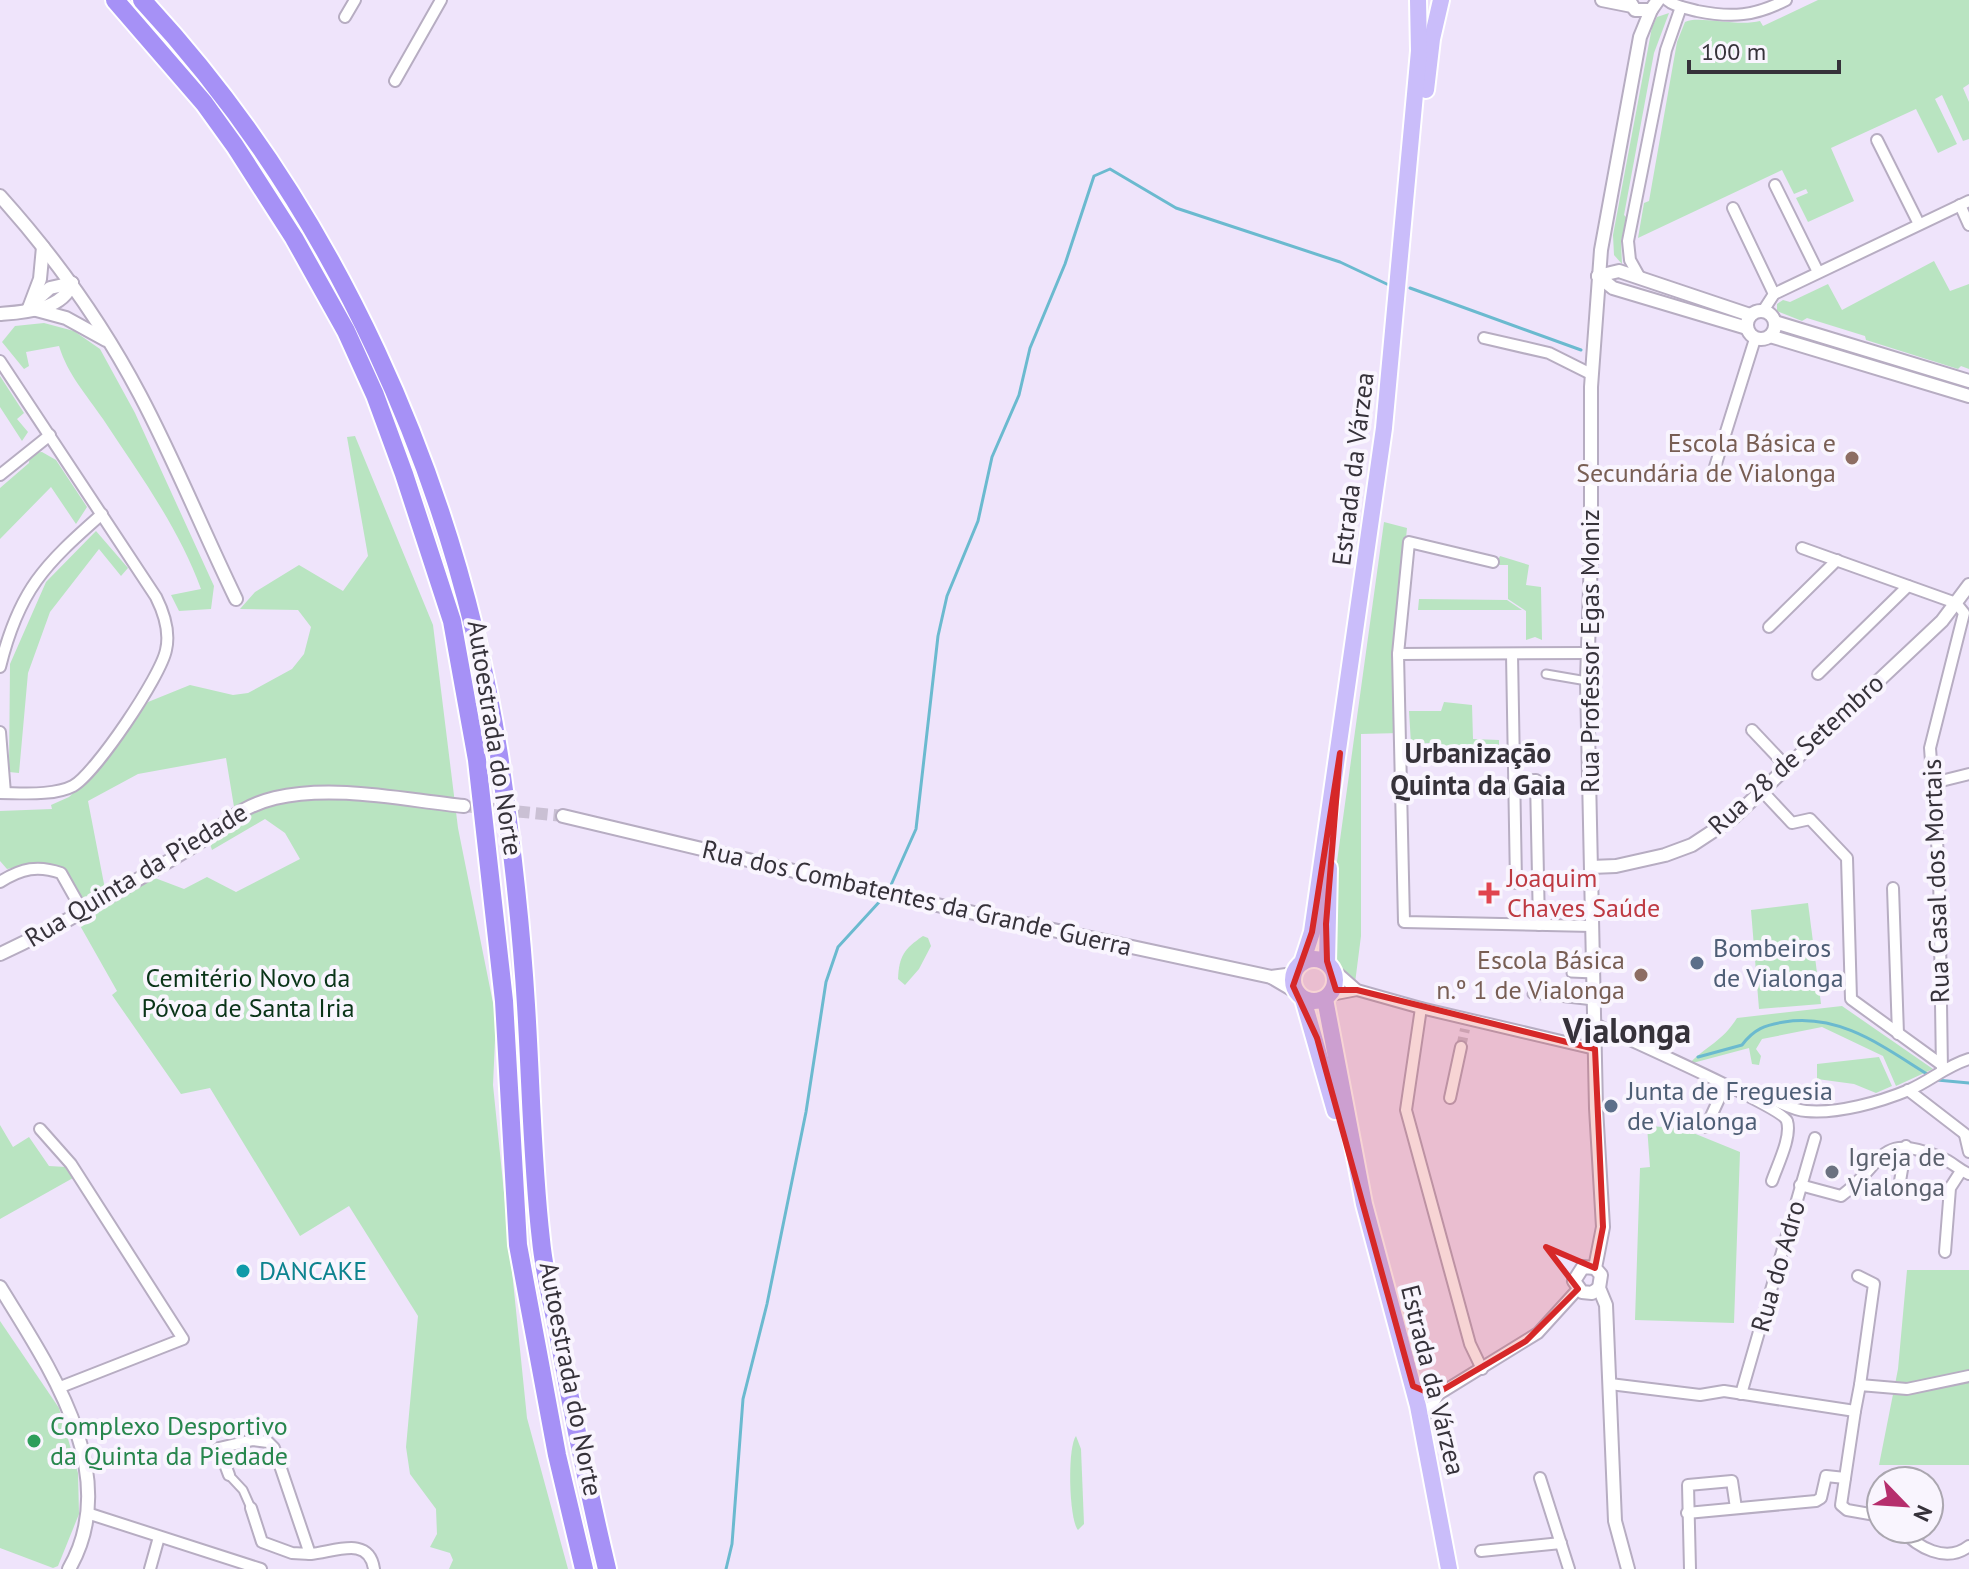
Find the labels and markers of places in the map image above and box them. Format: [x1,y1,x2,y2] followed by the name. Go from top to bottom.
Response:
[1576,426,1836,489] place label: Escola Básica e Secundária de Vialonga
[1843,449,1861,467] marker: Escola Básica e Secundária de Vialonga
[1506,861,1660,924] place label: Joaquim Chaves Saúde
[1478,882,1500,904] marker: Joaquim Chaves Saúde
[1713,931,1844,994] place label: Bombeiros de Vialonga
[1436,943,1625,1006] place label: Escola Básica n.º 1 de Vialonga
[1688,954,1706,972] marker: Bombeiros de Vialonga
[1632,966,1650,984] marker: Escola Básica n.º 1 de Vialonga
[1626,1074,1833,1137] place label: Junta de Freguesia de Vialonga
[1602,1097,1620,1115] marker: Junta de Freguesia de Vialonga
[1847,1140,1946,1203] place label: Igreja de Vialonga
[1823,1163,1841,1181] marker: Igreja de Vialonga
[259,1254,367,1287] place label: DANCAKE
[234,1262,252,1280] marker: DANCAKE
[50,1409,288,1472] place label: Complexo Desportivo da Quinta da Piedade
[25,1432,43,1450] marker: Complexo Desportivo da Quinta da Piedade

